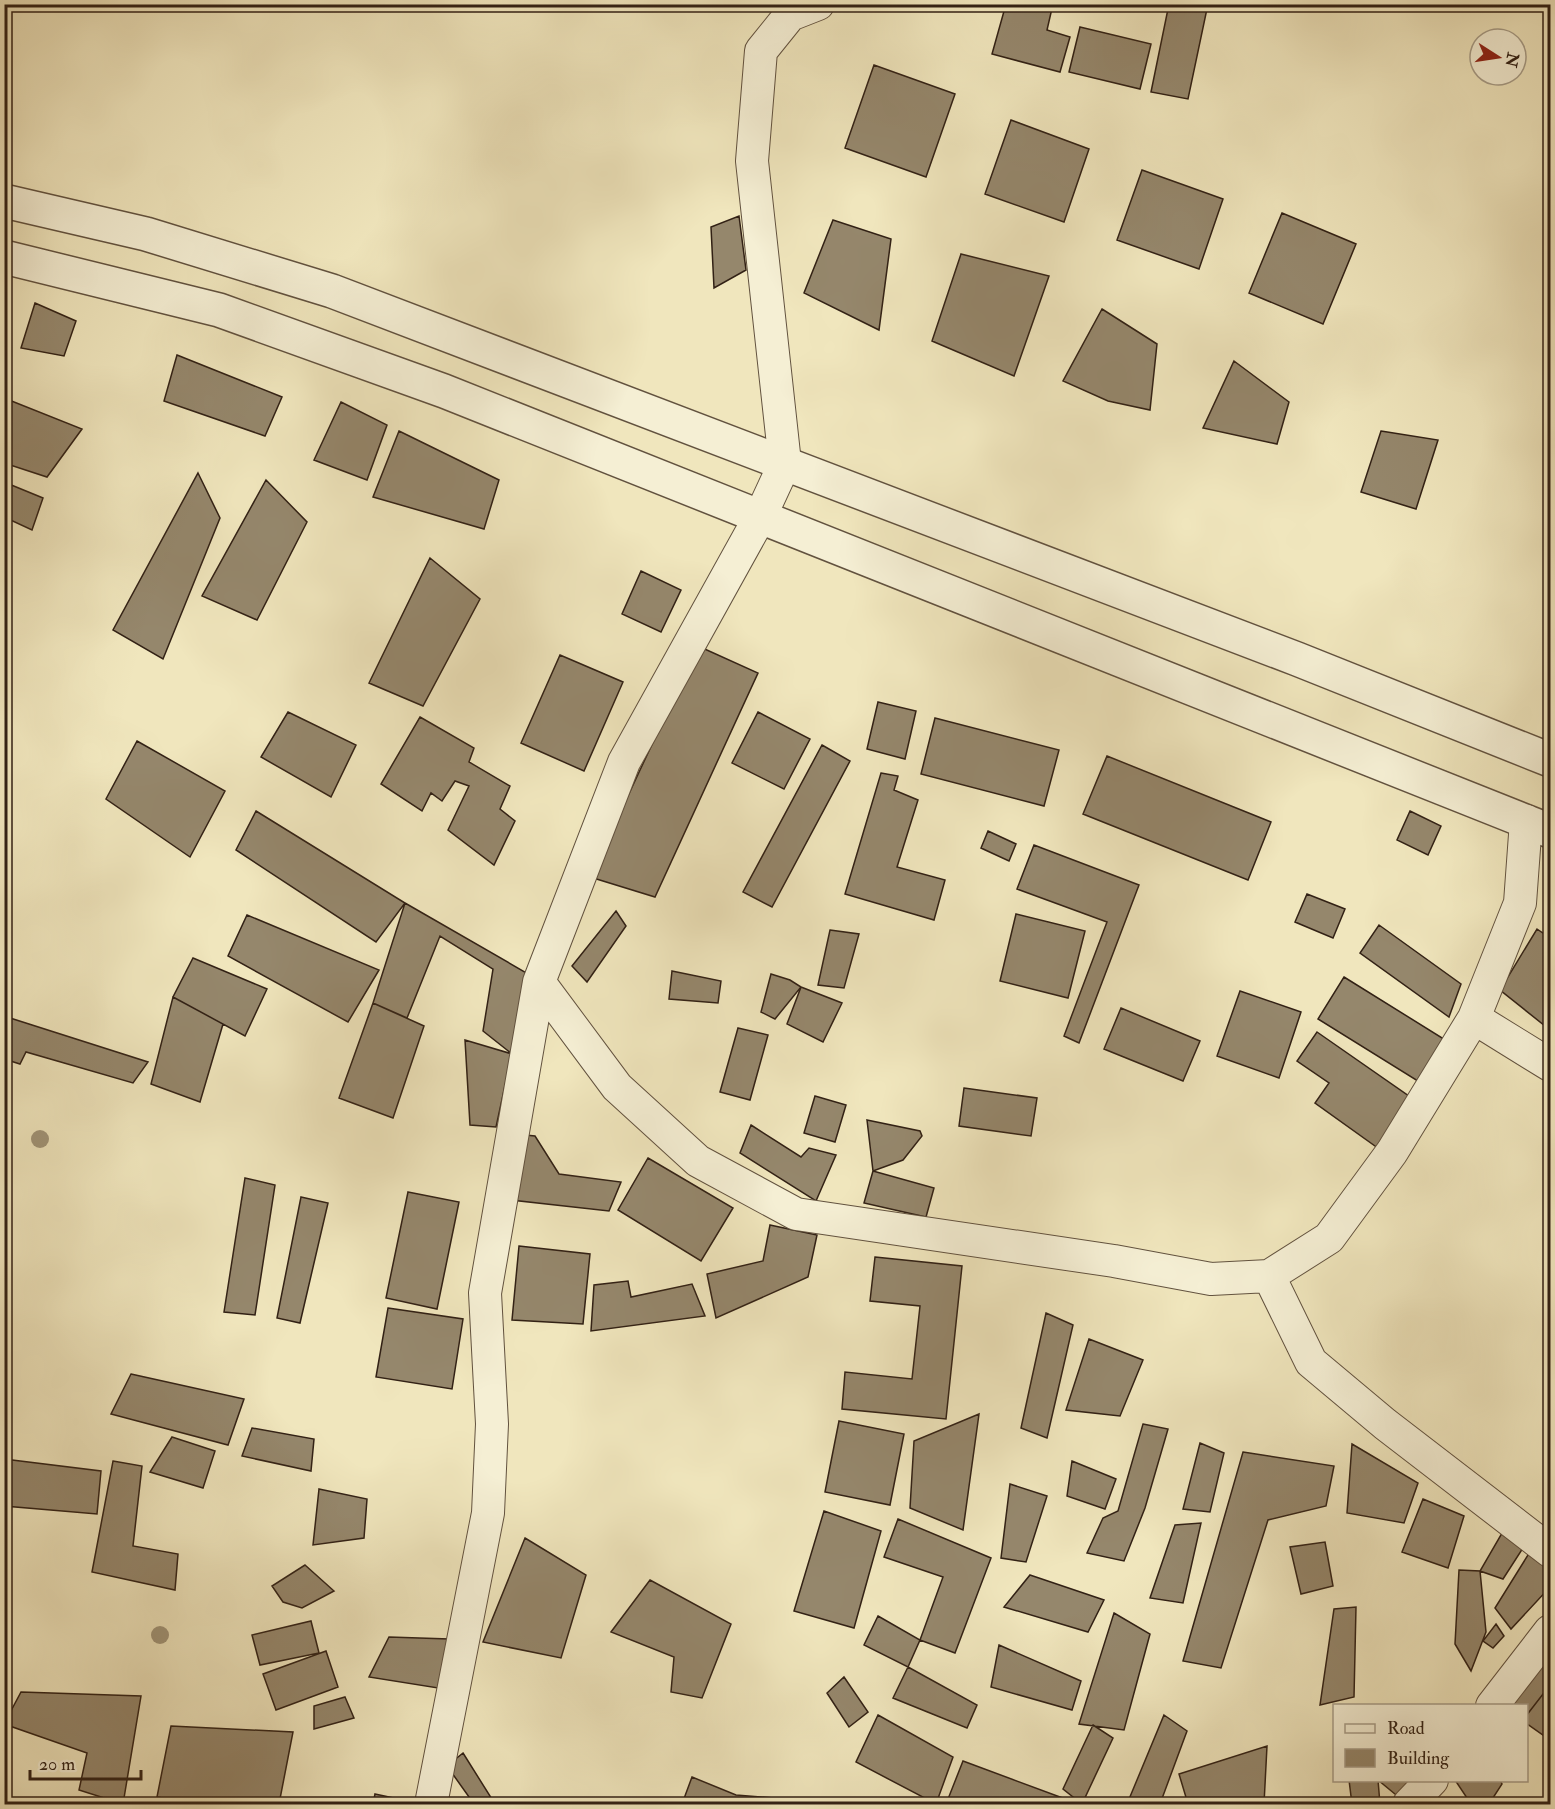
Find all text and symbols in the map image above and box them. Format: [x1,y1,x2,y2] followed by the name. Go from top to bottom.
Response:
[1468,27,1528,87] north arrow
[1500,50,1523,70] text: N
[1333,1704,1528,1782] legend
[1387,1717,1425,1740] text: Road
[30,1743,141,1781] scale bar
[1387,1747,1450,1770] text: Building
[39,1753,75,1776] text: 20 m

